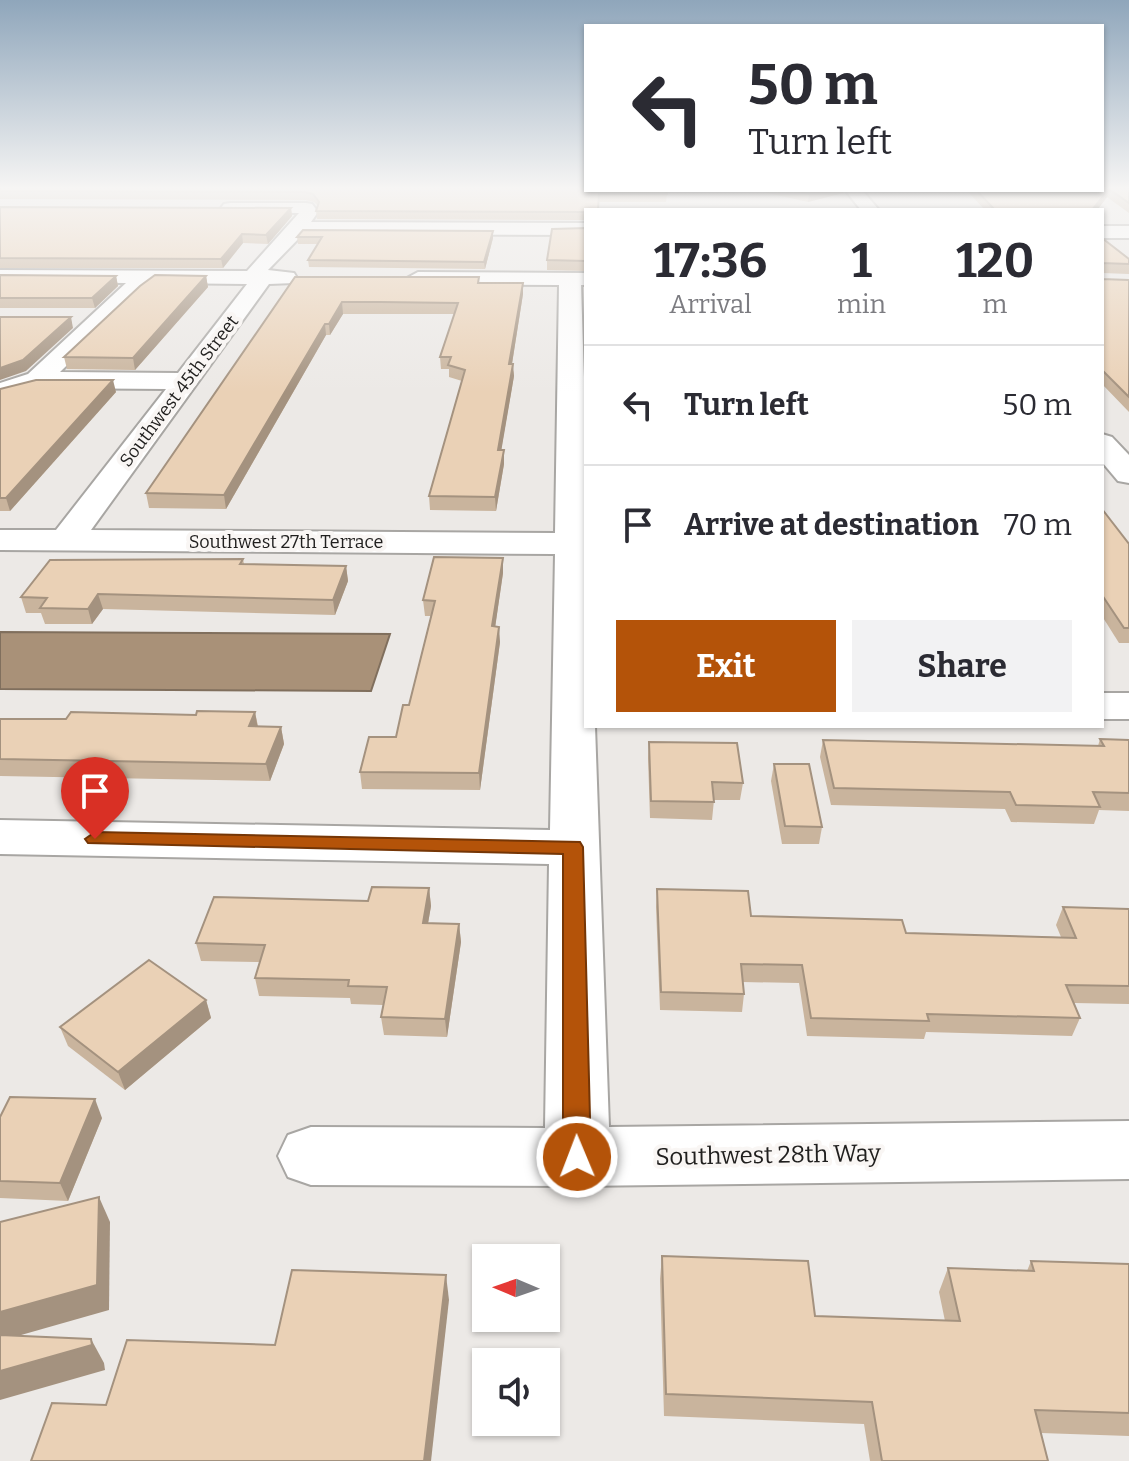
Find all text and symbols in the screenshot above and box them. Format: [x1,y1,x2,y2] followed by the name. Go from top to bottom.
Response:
[748,52,878,119] text: 50 m
[616,56,720,160] icon: left
[748,120,892,164] text: Turn left
[654,232,767,290] text: 17:36
[851,232,872,290] text: 1
[956,232,1034,290] text: 120
[669,289,752,320] text: Arrival
[837,289,886,320] text: min
[983,289,1007,320] text: m
[115,311,243,471] street label: Southwest 45th Street
[616,383,660,427] icon: left
[684,387,809,423] text: Turn left
[1002,387,1072,423] text: 50 m
[616,503,660,547] icon: arrive
[684,507,979,543] text: Arrive at destination
[1004,507,1072,543] text: 70 m
[189,531,383,553] street label: Southwest 27th Terrace
[616,620,836,712] button: Exit
[852,620,1072,712] button: Share
[61,757,129,839] pin
[73,769,117,813] icon: arrive
[535,1115,619,1199] position arrow
[655,1139,881,1171] street label: Southwest 28th Way
[472,1244,560,1332] north arrow
[472,1244,560,1436] map controls
[472,1348,560,1436] button: sound

